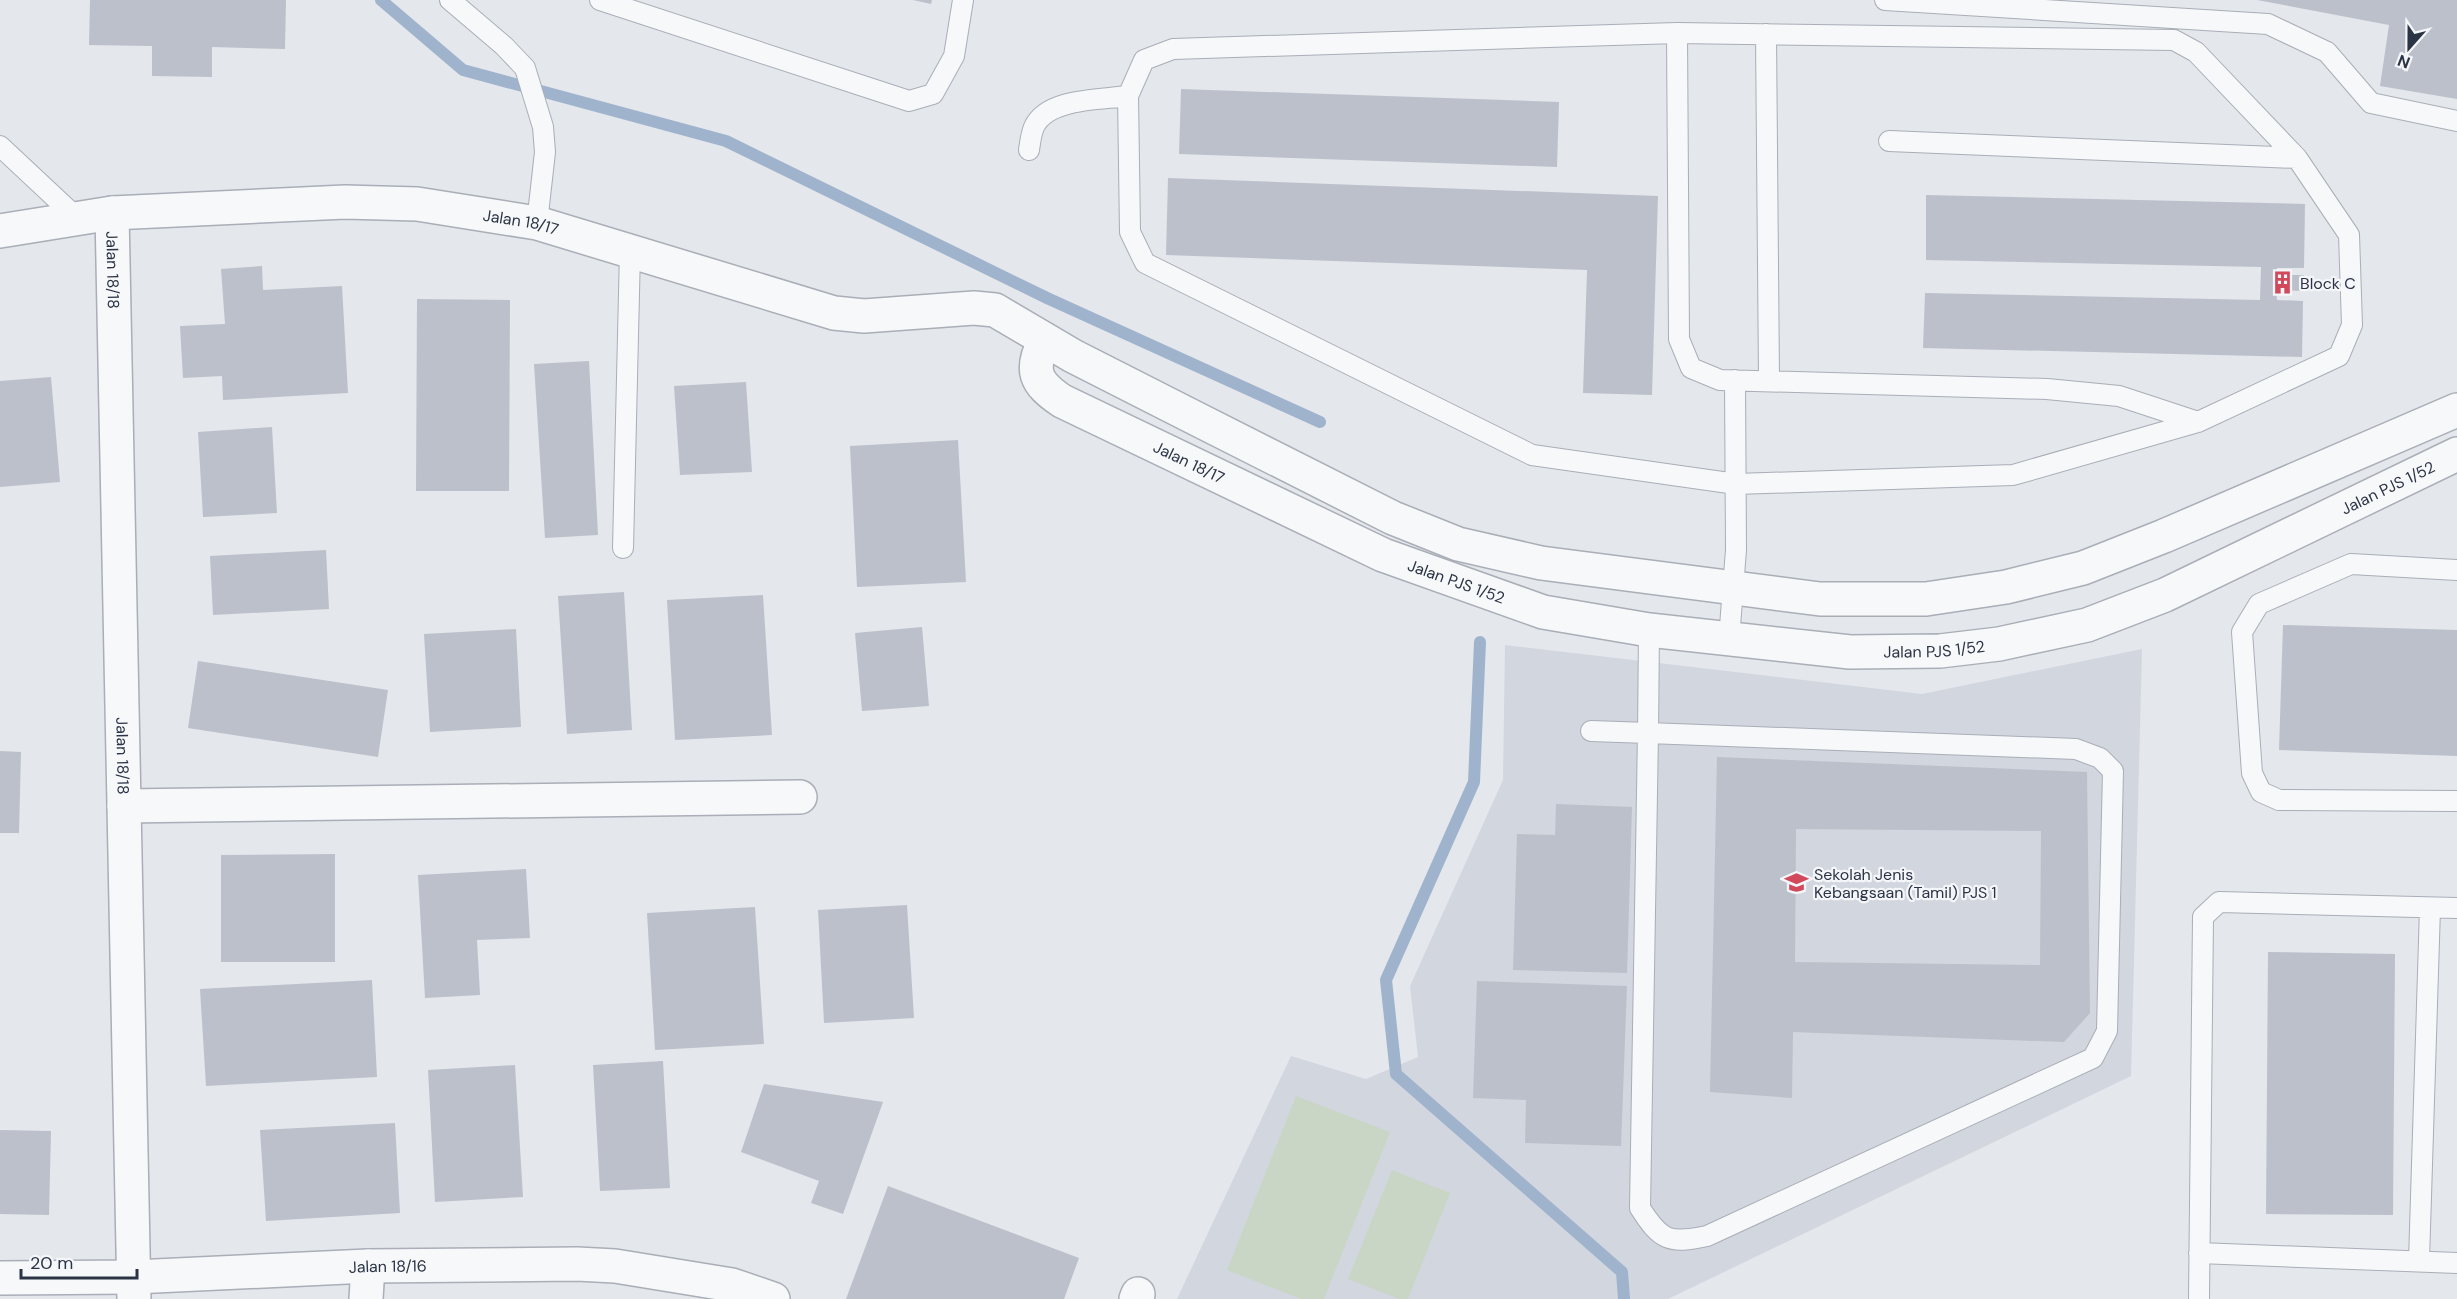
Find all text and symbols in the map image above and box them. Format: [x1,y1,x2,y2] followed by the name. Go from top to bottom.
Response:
[2379,18,2439,78] north arrow
[2395,50,2413,73] text: N
[481,205,561,240] street label: Jalan 18/17
[101,231,124,309] street label: Jalan 18/18
[2269,270,2295,296] building icon: Block C
[2300,273,2356,294] place label: Block C
[1150,436,1228,488] street label: Jalan 18/17
[2338,456,2438,520] street label: Jalan PJS 1/52
[1405,555,1508,609] street label: Jalan PJS 1/52
[1883,636,1986,663] street label: Jalan PJS 1/52
[111,717,134,795] street label: Jalan 18/18
[1814,864,1997,903] place label: Sekolah Jenis Kebangsaan (Tamil) PJS 1
[1783,870,1809,896] school or university icon: Sekolah Jenis Kebangsaan (Tamil) PJS 1
[21,1242,136,1280] scale bar
[30,1251,73,1275] text: 20 m
[348,1255,427,1278] street label: Jalan 18/16

